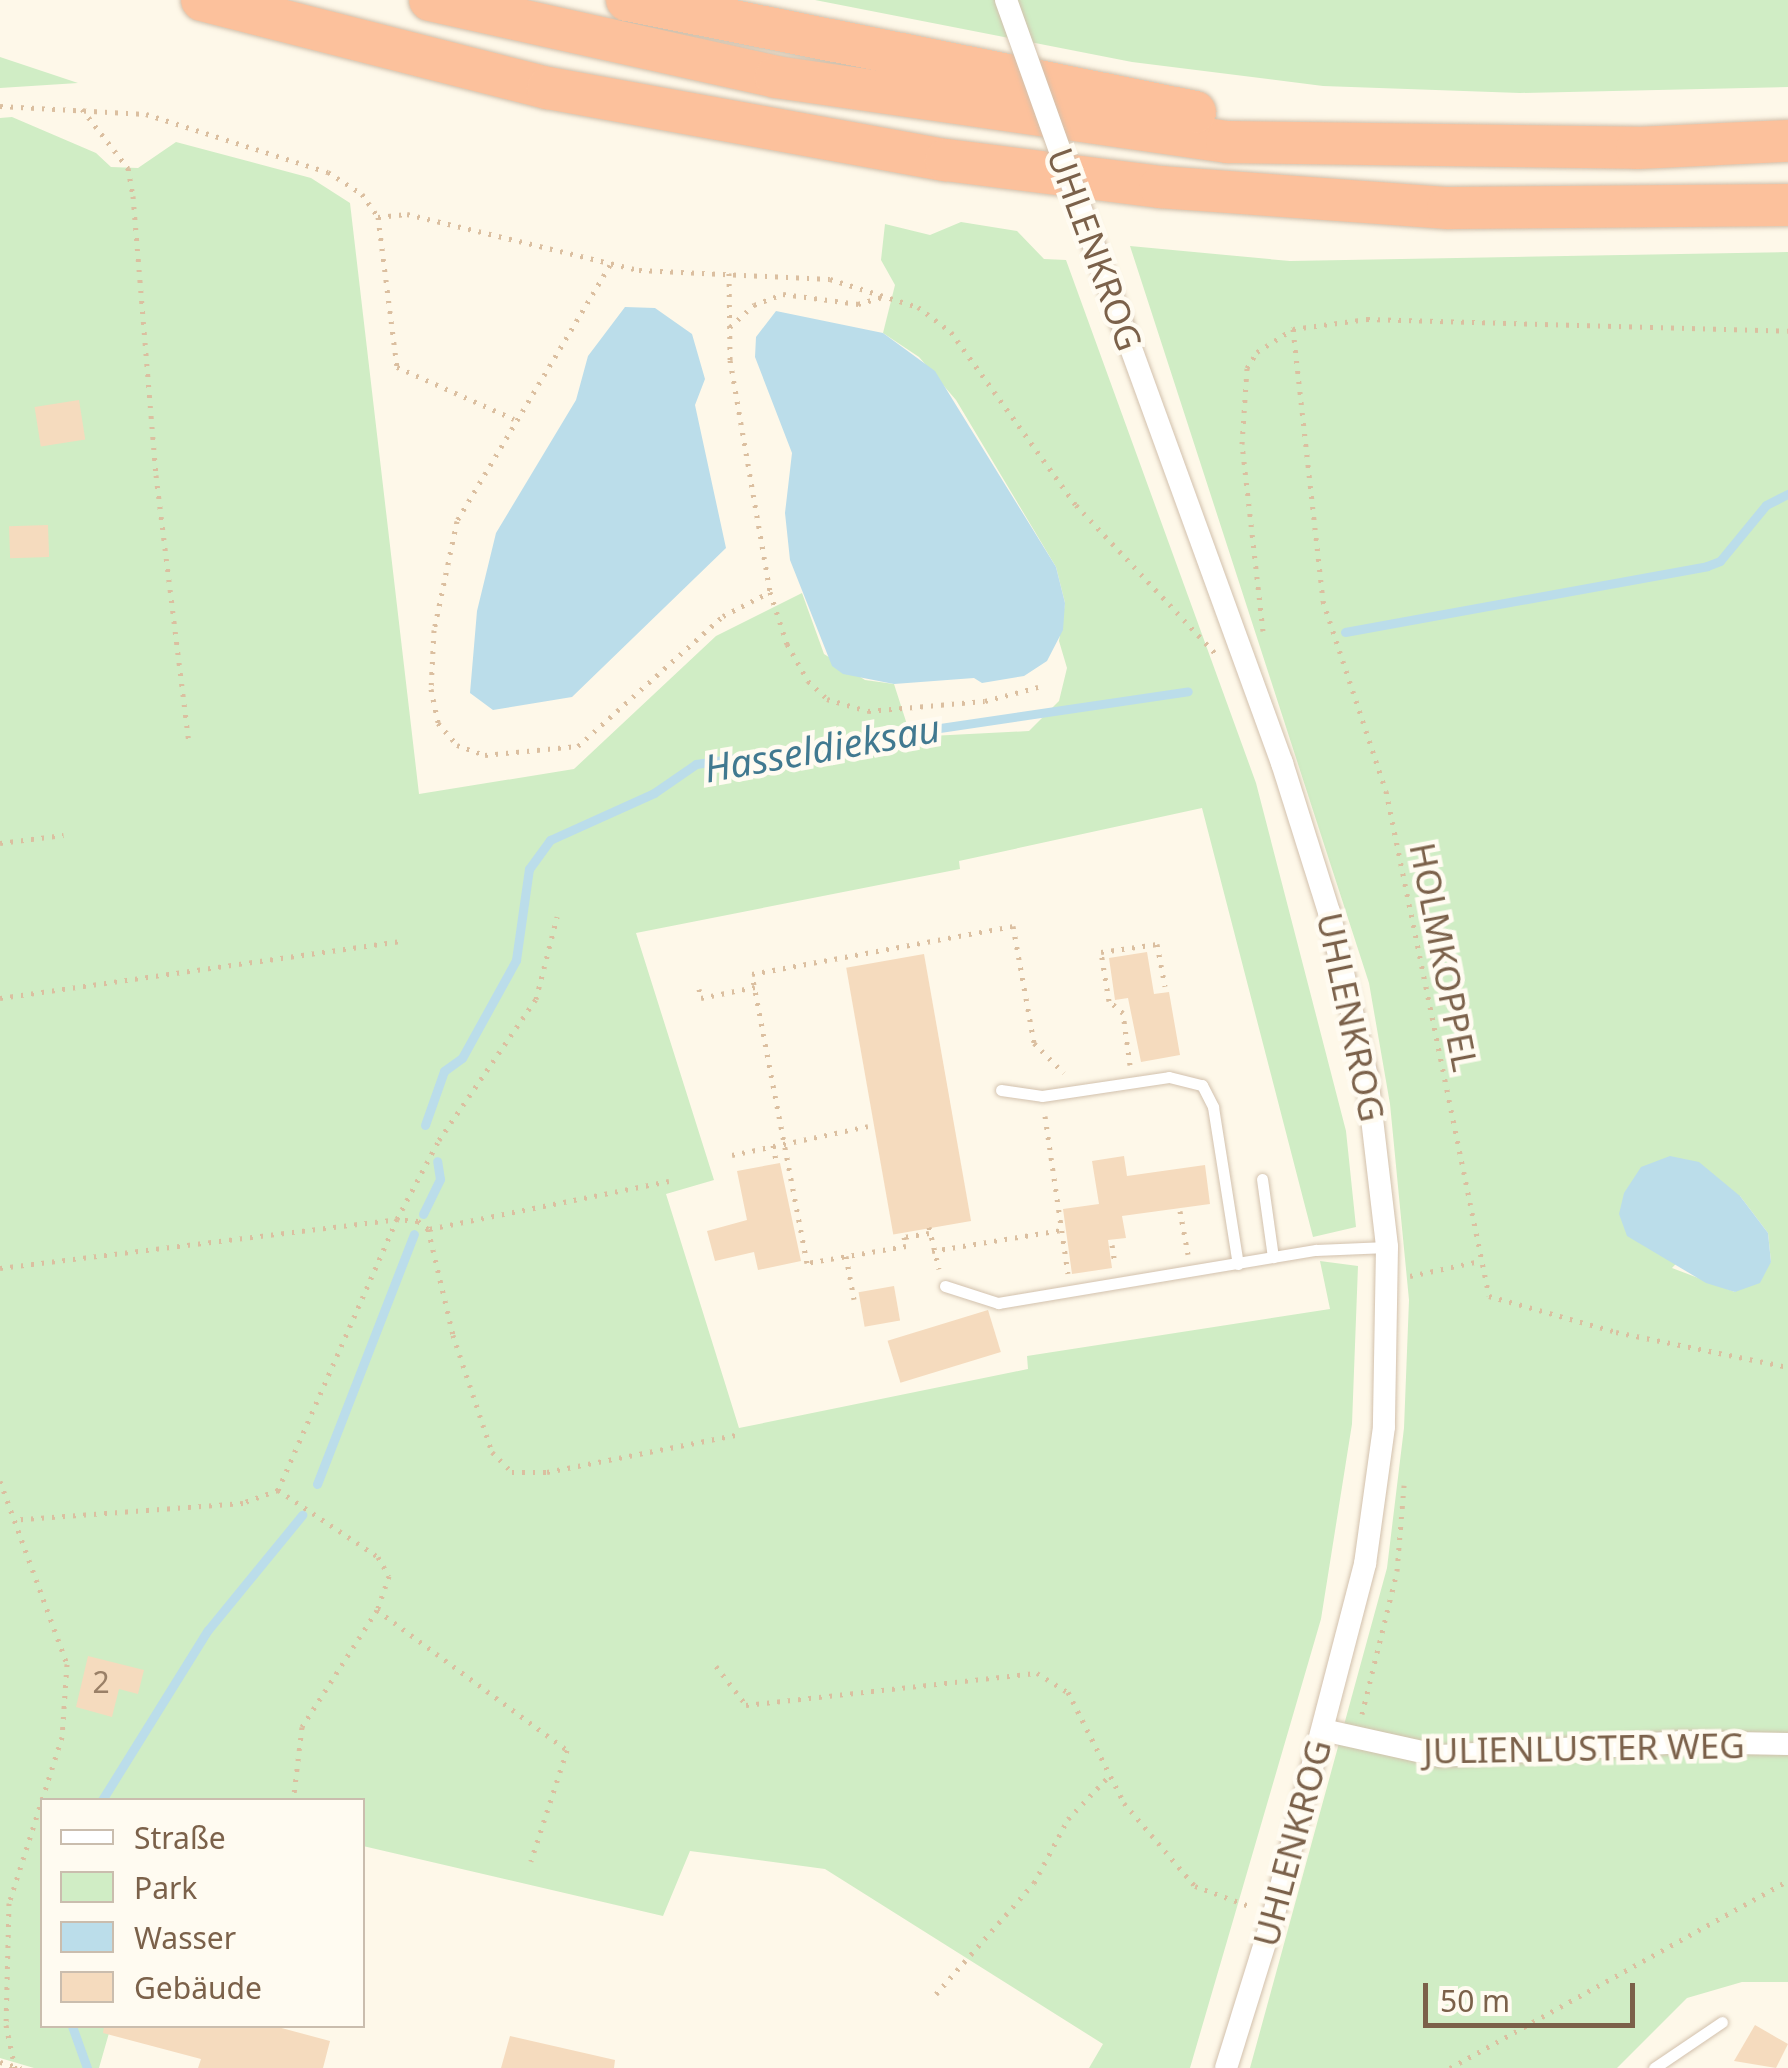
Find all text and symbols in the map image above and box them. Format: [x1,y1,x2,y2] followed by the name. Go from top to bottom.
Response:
[1039,142,1151,356] street label: UHLENKROG
[701,705,943,791] water label: Hasseldieksau
[1401,839,1487,1075] street label: HOLMKOPPEL
[1308,909,1394,1125] street label: UHLENKROG
[92,1664,110,1700] house number: 2
[1423,1724,1745,1772] street label: JULIENLUSTER WEG
[1244,1735,1340,1951] street label: UHLENKROG
[40,1798,365,2028] legend
[134,1817,226,1858] text: Straße
[134,1867,197,1908] text: Park
[134,1917,236,1958] text: Wasser
[1428,1963,1640,2025] scale bar
[134,1967,262,2008] text: Gebäude
[1440,1980,1510,2021] text: 50 m

